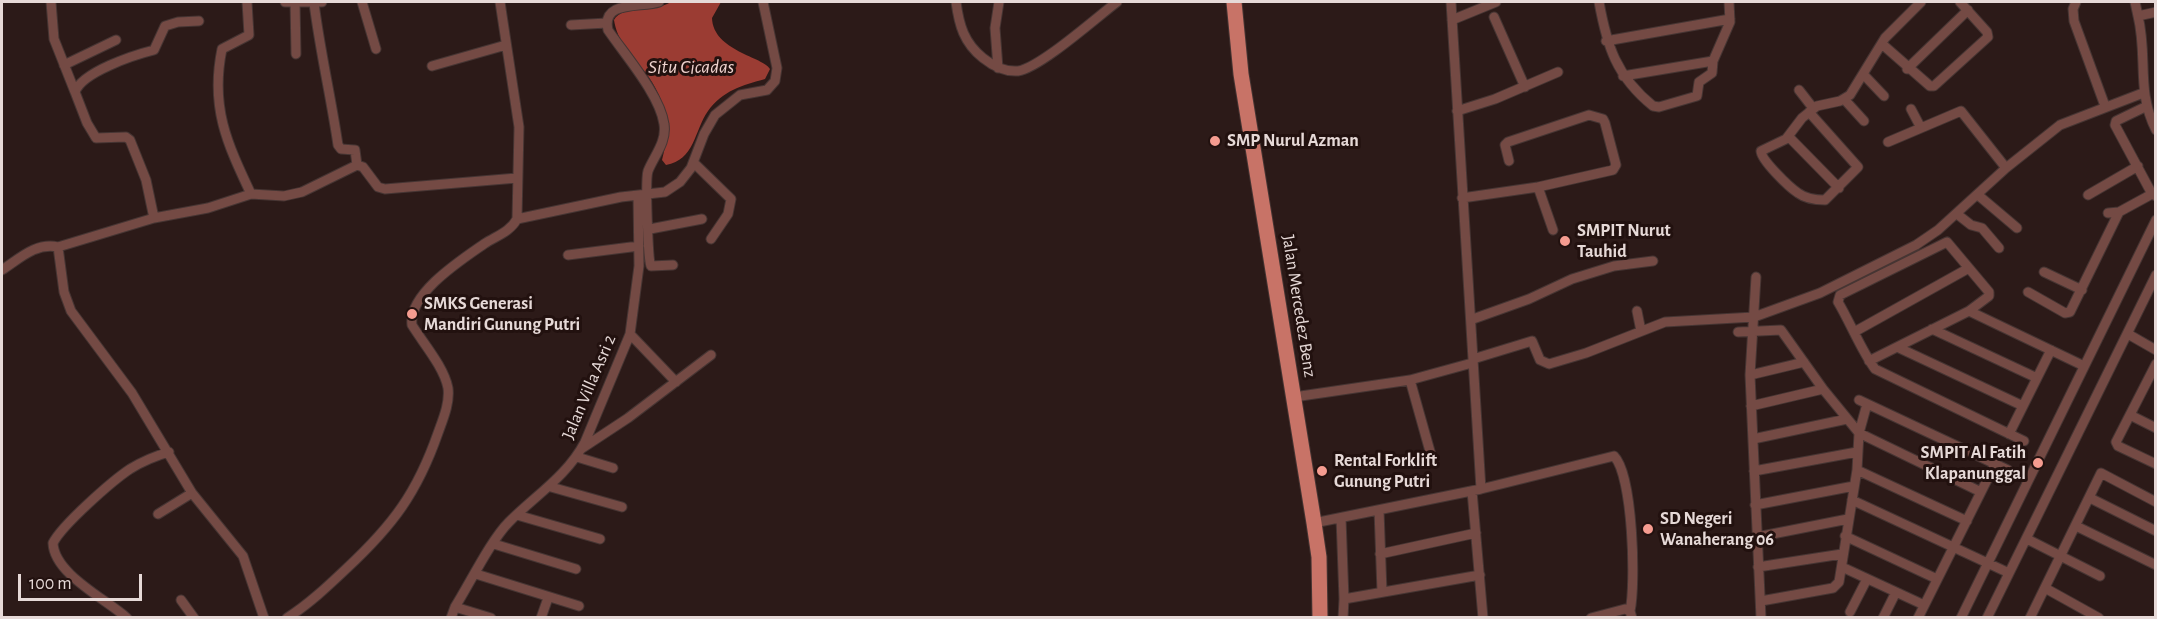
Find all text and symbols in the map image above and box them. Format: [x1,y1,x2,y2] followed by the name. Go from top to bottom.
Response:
[648,55,734,79] water label: Situ Cicadas
[1227,130,1359,152] place label: SMP Nurul Azman
[1208,134,1222,148] marker: SMP Nurul Azman
[1577,220,1671,262] place label: SMPIT Nurut Tauhid
[1277,233,1321,379] street label: Jalan Mercedez Benz
[1558,234,1572,248] marker: SMPIT Nurut Tauhid
[424,293,580,336] place label: SMKS Generasi Mandiri Gunung Putri
[405,307,419,321] marker: SMKS Generasi Mandiri Gunung Putri
[557,331,621,443] street label: Jalan Villa Asri 2
[1921,442,2026,484] place label: SMPIT Al Fatih Klapanunggal
[1334,450,1437,492] place label: Rental Forklift Gunung Putri
[2031,456,2045,470] marker: SMPIT Al Fatih Klapanunggal
[1315,464,1329,478] marker: Rental Forklift Gunung Putri
[1660,508,1774,550] place label: SD Negeri Wanaherang 06
[1641,522,1655,536] marker: SD Negeri Wanaherang 06
[21,562,146,600] scale bar
[29,575,72,593] text: 100 m

